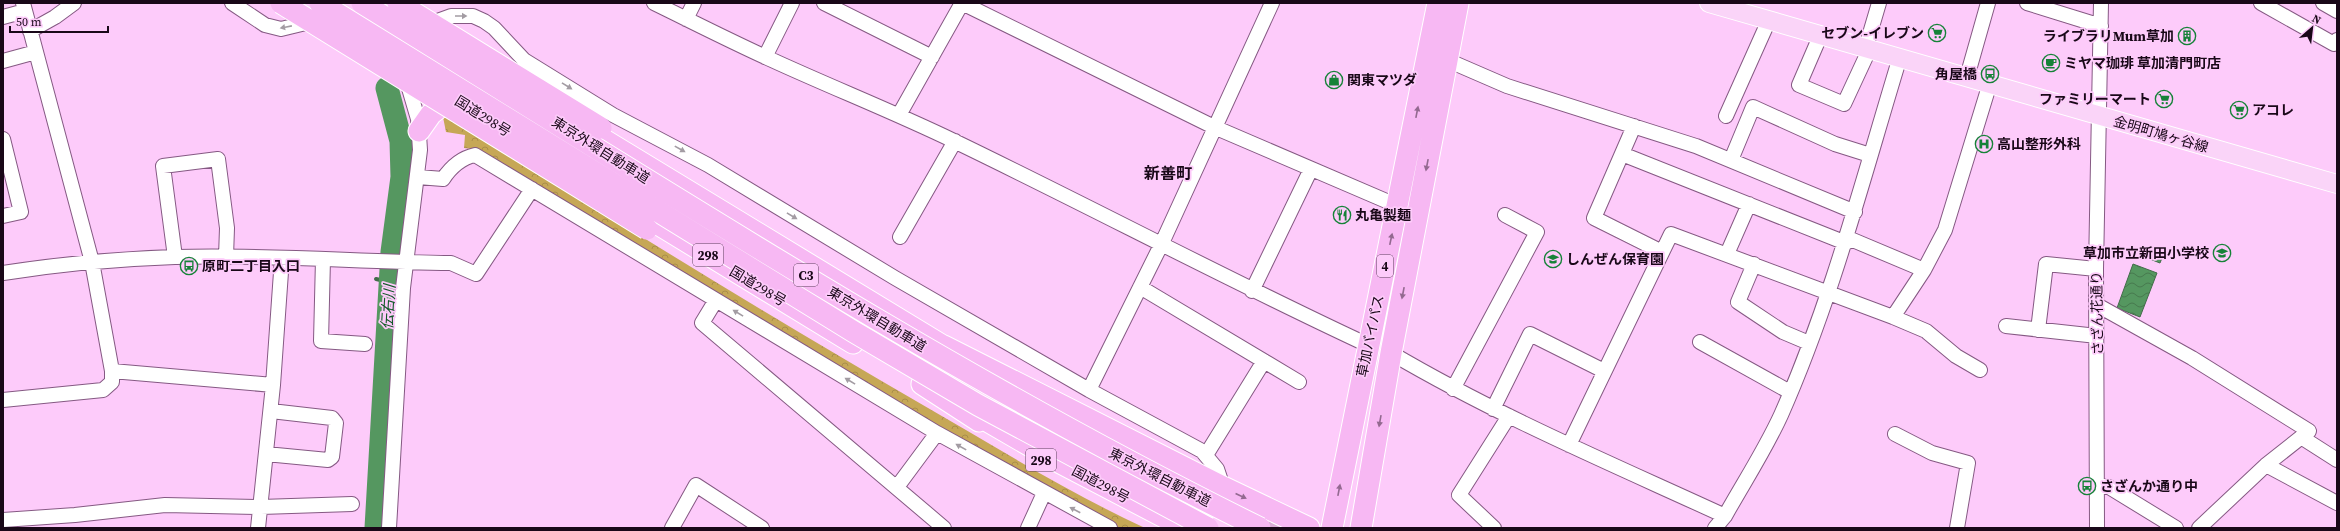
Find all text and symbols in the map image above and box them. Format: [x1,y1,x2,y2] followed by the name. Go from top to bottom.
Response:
[10,8,108,34] scale bar
[2292,8,2332,48] north arrow
[2309,11,2324,28] text: N
[455,13,468,19] one-way arrow
[16,14,42,30] text: 50 m
[1821,23,1924,43] place label: セブン-イレブン
[1927,23,1947,43] supermarket icon: セブン-イレブン
[280,25,293,31] one-way arrow
[2043,26,2174,46] place label: ライブラリMum草加
[2177,26,2197,46] building icon: ライブラリMum草加
[2041,53,2061,73] cafe icon: ミヤマ珈琲 草加清門町店
[2064,53,2221,73] place label: ミヤマ珈琲 草加清門町店
[1935,64,1977,84] place label: 角屋橋
[1980,64,2000,84] bus stop icon: 角屋橋
[1324,70,1344,90] shop icon: 関東マツダ
[1347,70,1417,90] place label: 関東マツダ
[561,83,573,90] one-way arrow
[2039,89,2151,109] place label: ファミリーマート
[2154,89,2174,109] supermarket icon: ファミリーマート
[451,91,515,141] street label: 国道298号
[2229,100,2249,120] supermarket icon: アコレ
[2252,100,2294,120] place label: アコレ
[1414,106,1420,118] one-way arrow
[2111,111,2211,157] street label: 金明町鳩ヶ谷線
[548,112,654,188] street label: 東京外環自動車道
[1974,134,1994,154] hospital icon: 高山整形外科
[1997,134,2081,154] place label: 高山整形外科
[674,146,686,153] one-way arrow
[1424,159,1430,171] one-way arrow
[1144,162,1192,184] district label: 新善町
[1332,205,1352,225] restaurant icon: 丸亀製麺
[1355,205,1411,225] place label: 丸亀製麺
[786,212,798,219] one-way arrow
[1388,233,1394,245] one-way arrow
[2083,243,2209,263] place label: 草加市立新田小学校
[2212,243,2232,263] school or university icon: 草加市立新田小学校
[693,244,723,266] road number: 298
[1543,249,1563,269] school or university icon: しんぜん保育園
[1566,249,1664,269] place label: しんぜん保育園
[1377,255,1393,277] road number: 4
[179,256,199,276] bus stop icon: 原町二丁目入口
[202,256,300,276] place label: 原町二丁目入口
[726,261,790,311] street label: 国道298号
[794,264,818,286] road number: C3
[2086,271,2108,355] street label: さざん花通り
[376,282,400,330] water label: 伝右川
[824,282,930,356] street label: 東京外環自動車道
[1399,287,1405,299] one-way arrow
[1352,293,1388,379] street label: 草加バイパス
[732,310,744,317] one-way arrow
[844,377,856,384] one-way arrow
[1377,415,1383,427] one-way arrow
[1106,443,1214,511] street label: 東京外環自動車道
[955,444,967,451] one-way arrow
[1026,449,1056,471] road number: 298
[1068,460,1134,508] street label: 国道298号
[2077,476,2097,496] bus stop icon: さざんか通り中
[2100,476,2198,496] place label: さざんか通り中
[1337,484,1343,496] one-way arrow
[1236,493,1247,499] one-way arrow
[1069,507,1081,513] one-way arrow

